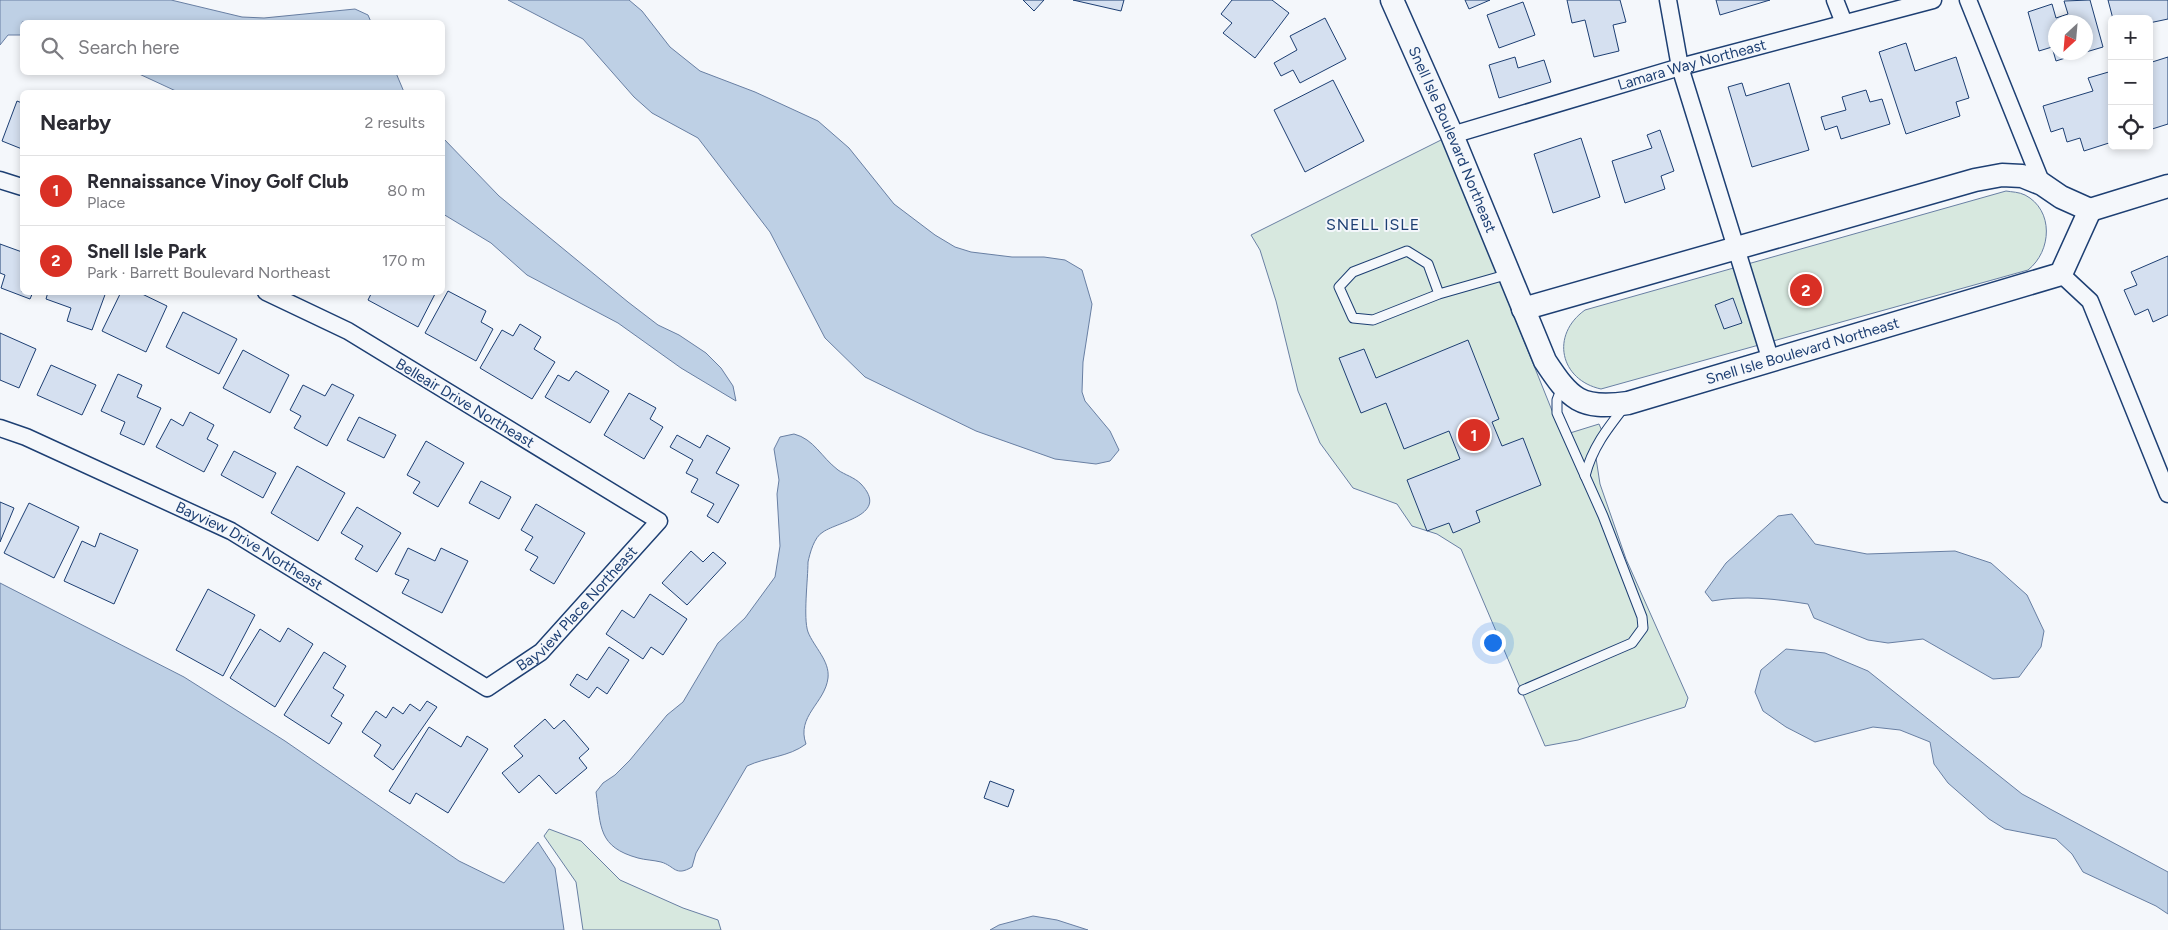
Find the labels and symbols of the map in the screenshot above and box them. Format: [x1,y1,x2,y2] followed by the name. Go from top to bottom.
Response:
[2048,15,2093,60] north arrow
[1616,36,1768,94] street label: Lamara Way Northeast
[1405,43,1500,236] street label: Snell Isle Boulevard Northeast
[1326,215,1420,234] district label: SNELL ISLE
[1790,271,1822,309] pin: 2
[1704,314,1902,388] street label: Snell Isle Boulevard Northeast
[392,355,538,452] street label: Belleair Drive Northeast
[1458,416,1490,454] pin: 1
[173,498,326,594] street label: Bayview Drive Northeast
[513,542,641,675] street label: Bayview Place Northeast
[1480,630,1506,656] your location

